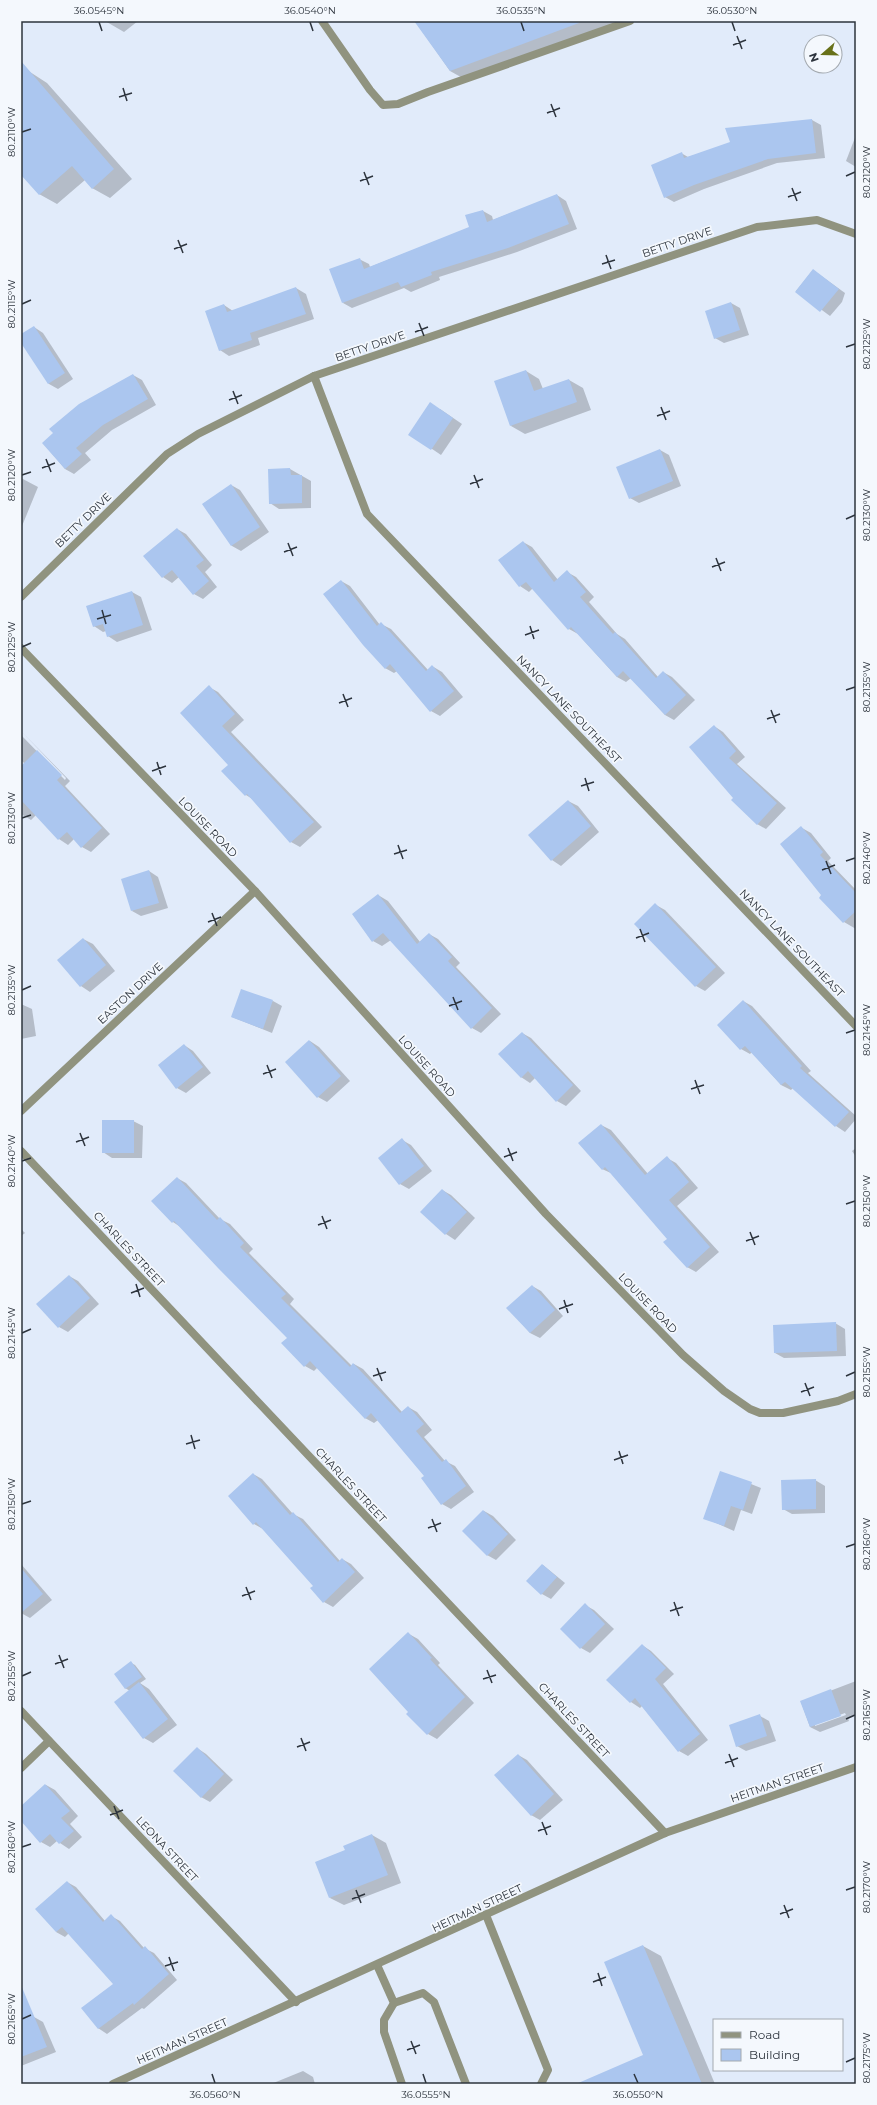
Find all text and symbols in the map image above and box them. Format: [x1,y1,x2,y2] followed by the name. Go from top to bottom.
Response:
[74,4,124,17] text: 36.0545°N
[284,4,336,17] text: 36.0540°N
[496,4,546,17] text: 36.0535°N
[707,4,757,17] text: 36.0530°N
[803,34,843,74] north arrow
[806,51,822,64] text: N
[5,107,18,157] text: 80.2110°W
[860,146,873,198] text: 80.2120°W
[640,223,714,261] street label: BETTY DRIVE
[5,279,18,329] text: 80.2115°W
[860,318,873,370] text: 80.2125°W
[333,327,407,365] street label: BETTY DRIVE
[5,449,18,501] text: 80.2120°W
[860,489,873,541] text: 80.2130°W
[52,490,114,550] street label: BETTY DRIVE
[5,621,18,673] text: 80.2125°W
[514,652,625,766] street label: NANCY LANE SOUTHEAST
[860,661,873,713] text: 80.2135°W
[5,792,18,844] text: 80.2130°W
[176,794,240,860] street label: LOUISE ROAD
[860,831,873,885] text: 80.2140°W
[737,886,848,1000] street label: NANCY LANE SOUTHEAST
[94,959,166,1027] street label: EASTON DRIVE
[5,964,18,1016] text: 80.2135°W
[860,1004,873,1056] text: 80.2145°W
[395,1032,459,1100] street label: LOUISE ROAD
[5,1134,18,1188] text: 80.2140°W
[860,1175,873,1227] text: 80.2150°W
[90,1208,168,1290] street label: CHARLES STREET
[616,1270,680,1336] street label: LOUISE ROAD
[5,1307,18,1359] text: 80.2145°W
[860,1346,873,1398] text: 80.2155°W
[312,1444,390,1526] street label: CHARLES STREET
[5,1478,18,1530] text: 80.2150°W
[860,1518,873,1570] text: 80.2160°W
[5,1650,18,1702] text: 80.2155°W
[535,1679,613,1761] street label: CHARLES STREET
[860,1689,873,1741] text: 80.2165°W
[728,1760,826,1806] street label: HEITMAN STREET
[133,1813,201,1885] street label: LEONA STREET
[5,1821,18,1873] text: 80.2160°W
[860,1861,873,1913] text: 80.2170°W
[430,1881,525,1935] street label: HEITMAN STREET
[5,1993,18,2045] text: 80.2165°W
[134,2014,230,2067] street label: HEITMAN STREET
[713,2019,843,2071] legend
[749,2027,780,2042] text: Road
[860,2032,873,2084] text: 80.2175°W
[749,2047,800,2062] text: Building
[189,2088,241,2101] text: 36.0560°N
[401,2088,451,2101] text: 36.0555°N
[613,2088,663,2101] text: 36.0550°N

